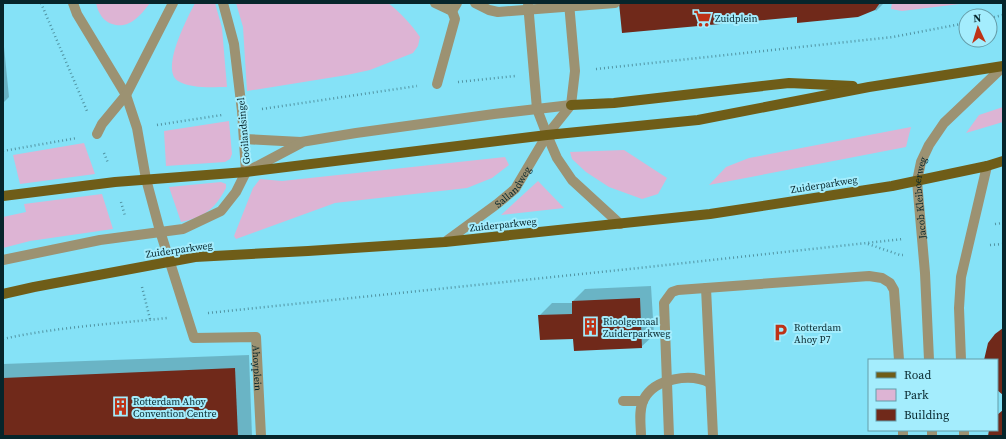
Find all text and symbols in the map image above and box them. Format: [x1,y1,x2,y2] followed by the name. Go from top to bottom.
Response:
[692,8,712,28] supermarket icon: Zuidplein
[958,8,998,48] north arrow
[973,11,982,26] text: N
[715,12,758,25] place label: Zuidplein
[234,97,253,165] street label: Gooilandsingel
[911,154,930,240] street label: Jacob Kleiboerweg
[492,164,534,210] street label: Sallandweg
[790,173,858,196] street label: Zuiderparkweg
[469,215,537,234] street label: Zuiderparkweg
[145,238,213,261] street label: Zuiderparkweg
[603,315,670,340] place label: Rioolgemaal Zuiderparkweg
[580,317,600,337] building icon: Rioolgemaal Zuiderparkweg
[794,321,841,346] place label: Rotterdam Ahoy P7
[771,323,791,343] parking icon: Rotterdam Ahoy P7
[249,345,265,391] street label: Ahoyplein
[868,359,998,431] legend
[904,367,931,383] text: Road
[904,387,929,403] text: Park
[133,395,217,420] place label: Rotterdam Ahoy Convention Centre
[110,397,130,417] building icon: Rotterdam Ahoy Convention Centre
[904,407,949,423] text: Building

